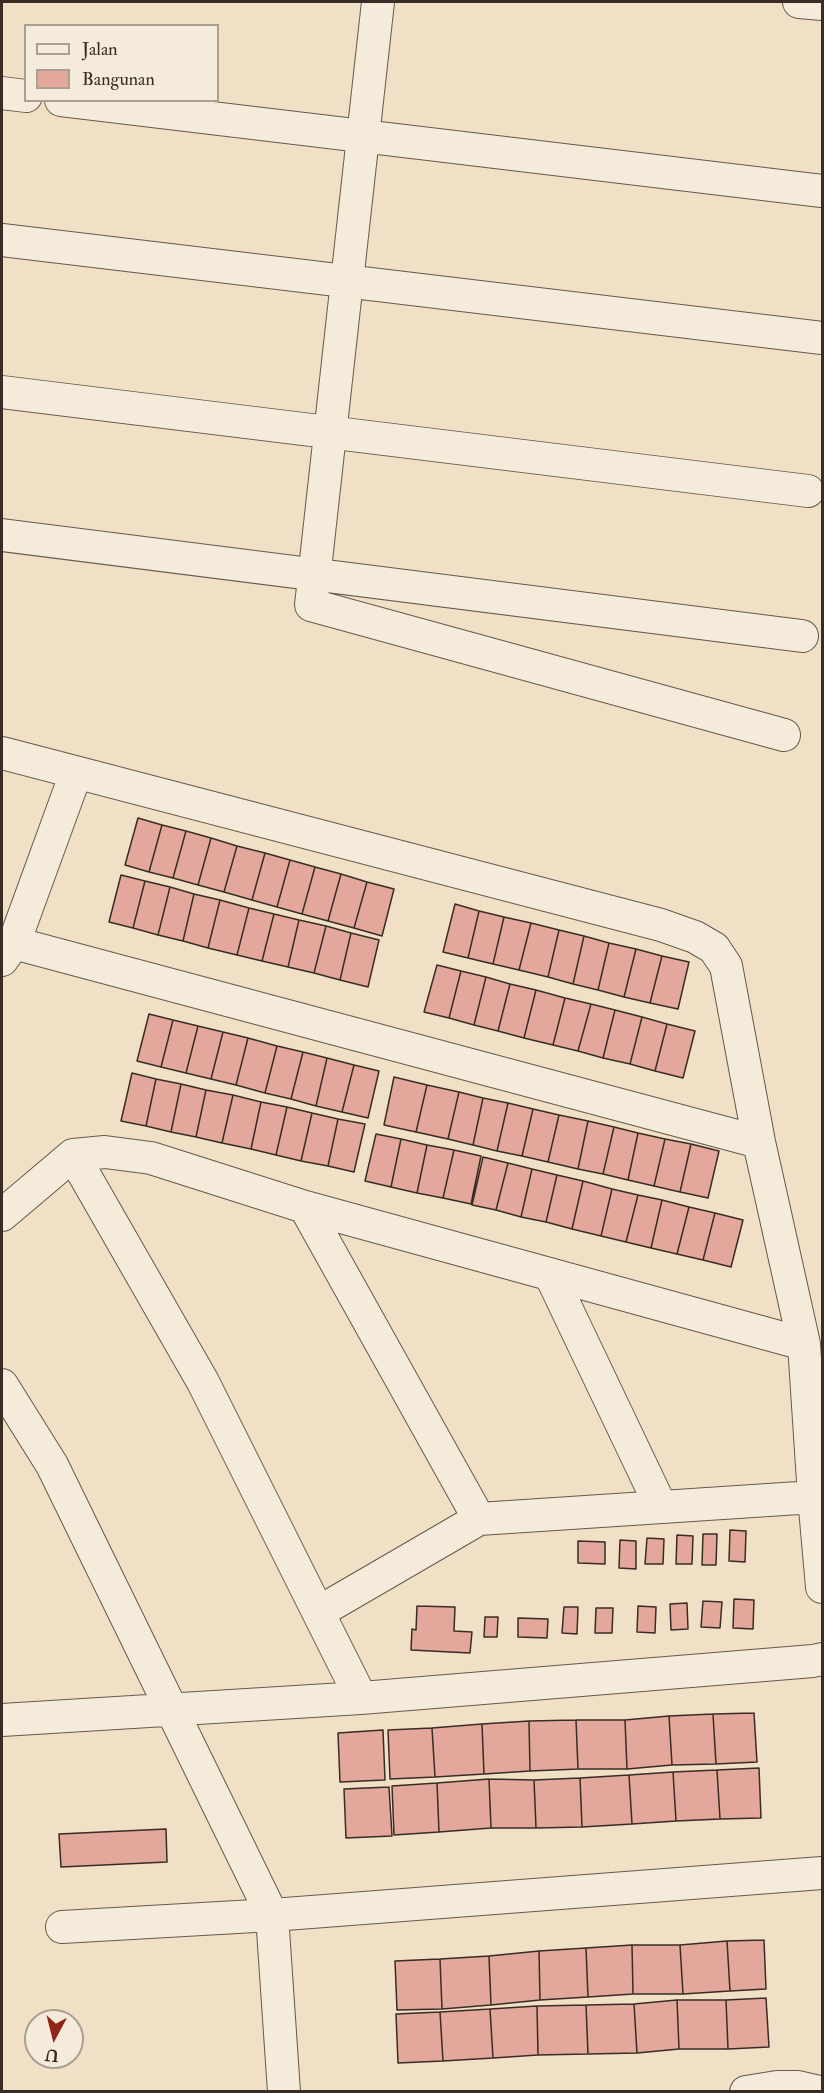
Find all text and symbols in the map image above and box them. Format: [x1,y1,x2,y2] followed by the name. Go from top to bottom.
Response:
[24,24,219,102] legend
[82,38,118,61] text: Jalan
[82,68,155,91] text: Bangunan
[24,2009,84,2069] north arrow
[44,2044,60,2066] text: U

